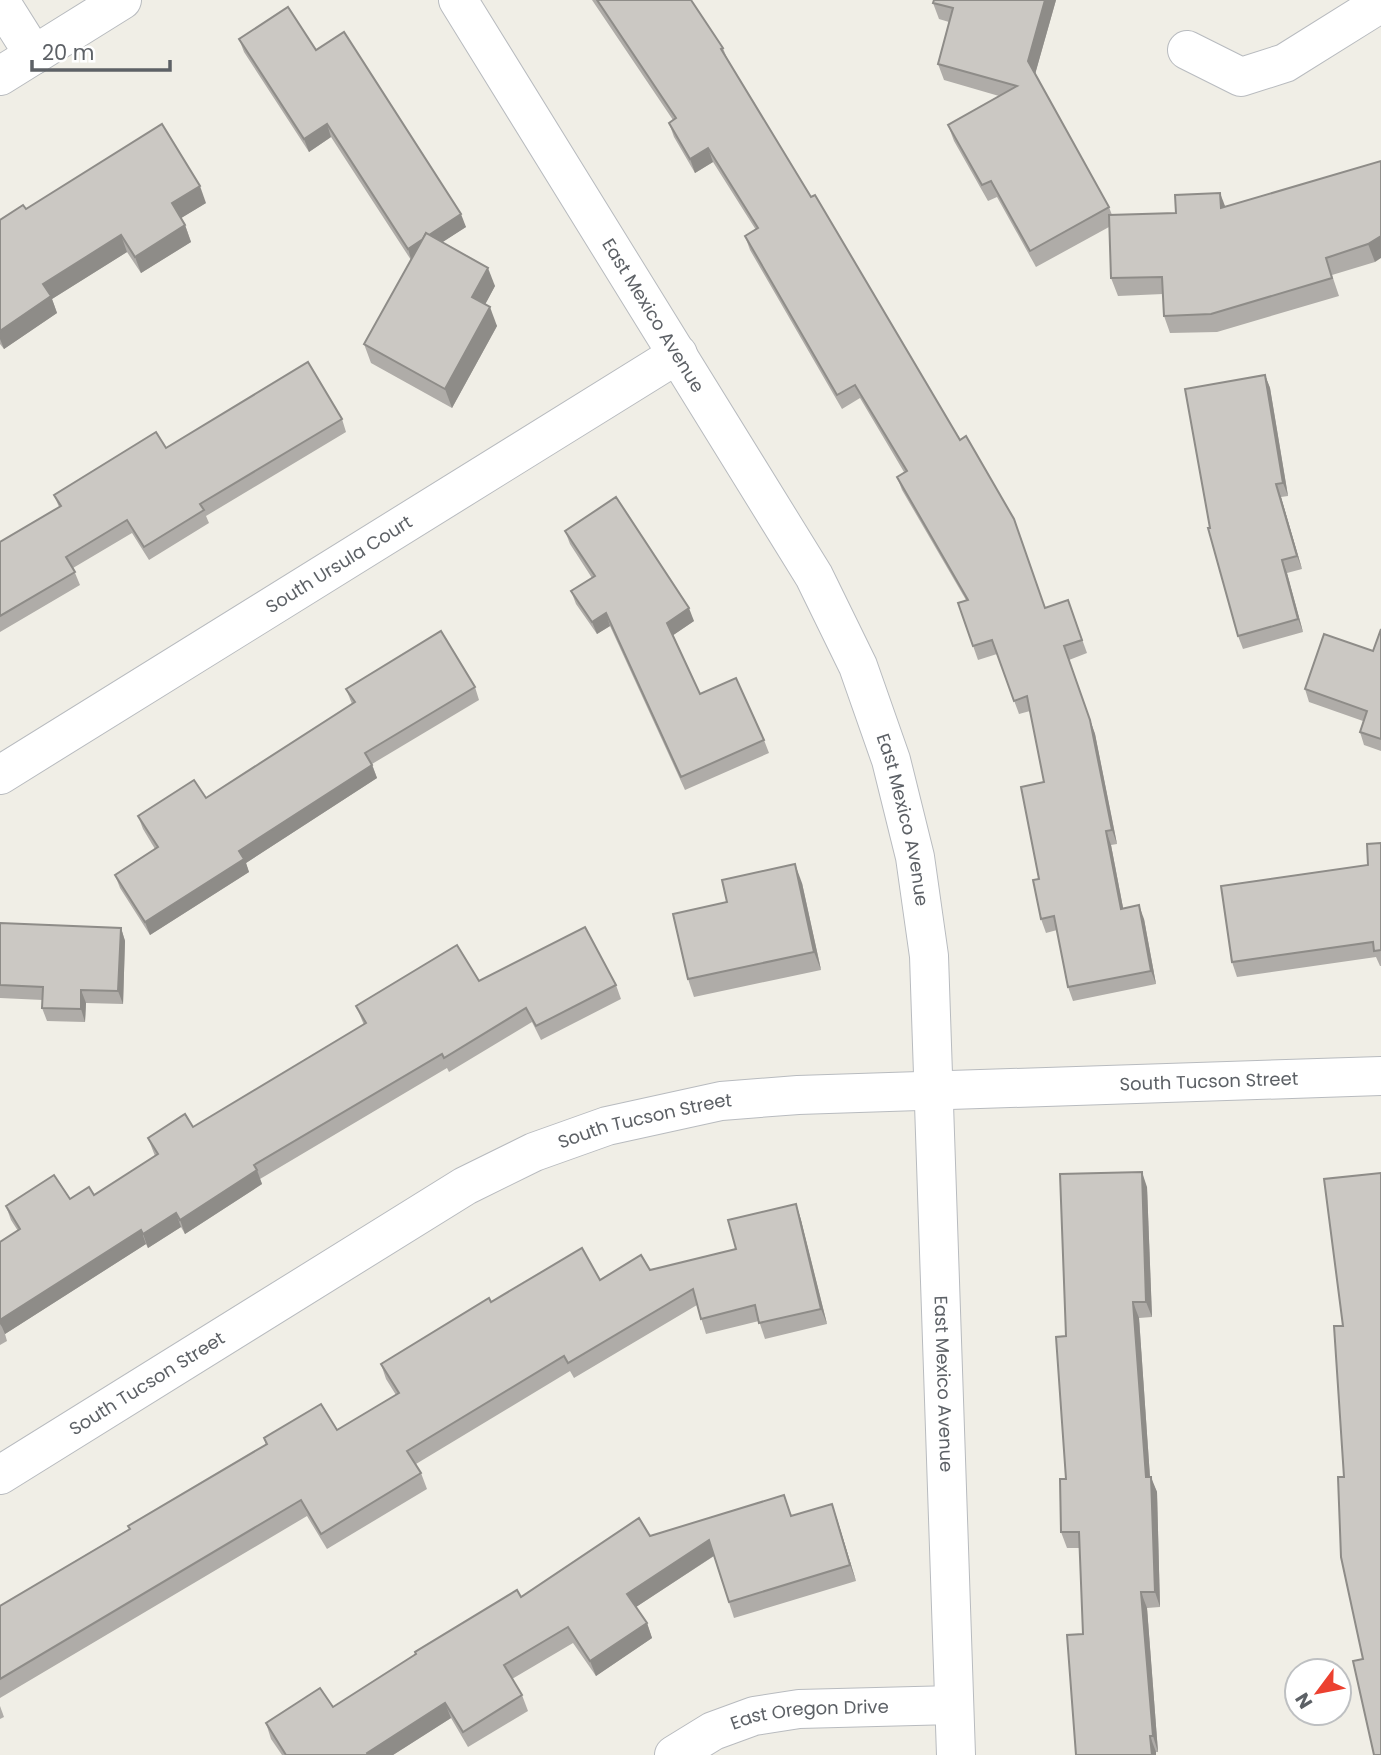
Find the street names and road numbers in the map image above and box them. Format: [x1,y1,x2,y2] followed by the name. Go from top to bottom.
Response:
[596,234,711,397] street label: East Mexico Avenue
[261,509,417,619] street label: South Ursula Court
[871,730,935,908] street label: East Mexico Avenue
[1119,1066,1299,1097] street label: South Tucson Street
[554,1087,733,1155] street label: South Tucson Street
[928,1295,959,1473] street label: East Mexico Avenue
[64,1325,229,1441] street label: South Tucson Street
[727,1694,889,1736] street label: East Oregon Drive

